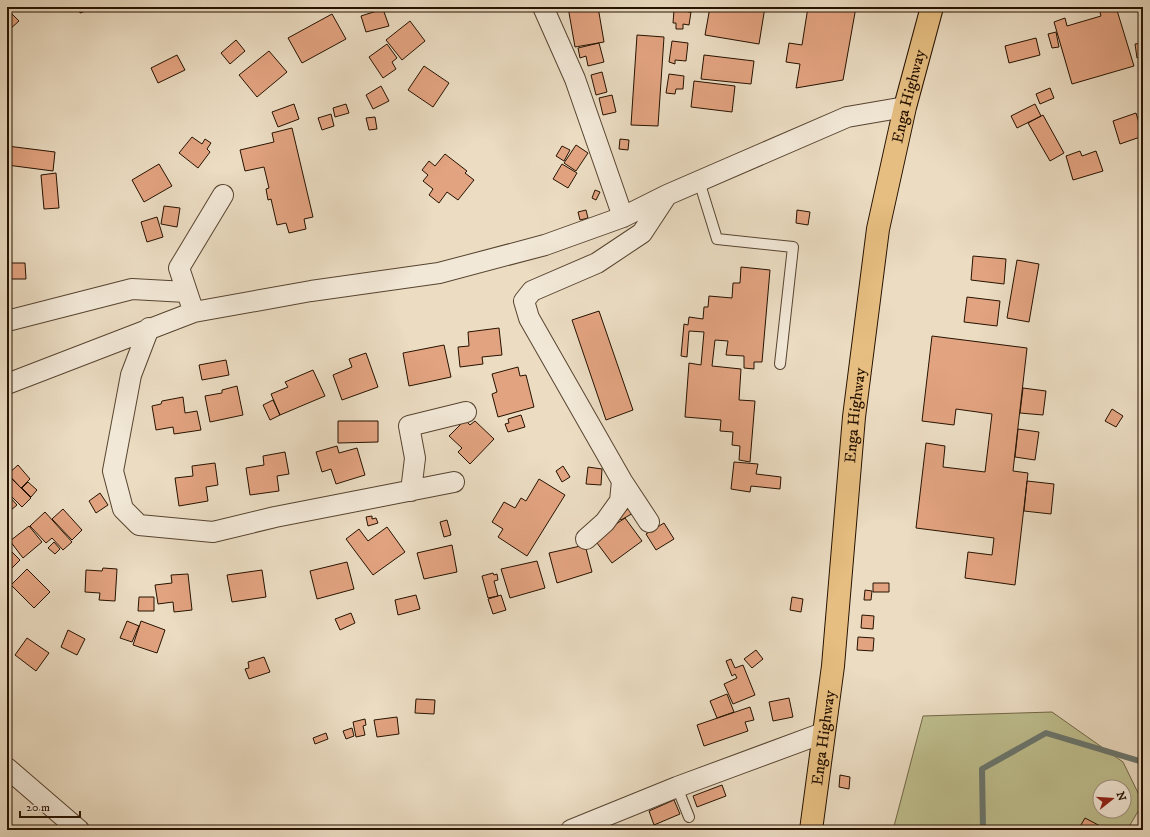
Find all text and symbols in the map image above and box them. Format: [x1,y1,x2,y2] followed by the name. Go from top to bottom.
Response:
[887,47,930,145] street label: Enga Highway
[840,366,870,464] street label: Enga Highway
[807,689,840,787] street label: Enga Highway
[1092,779,1132,819] north arrow
[1113,790,1129,803] text: N
[20,793,80,819] scale bar
[26,800,50,815] text: 20 m

